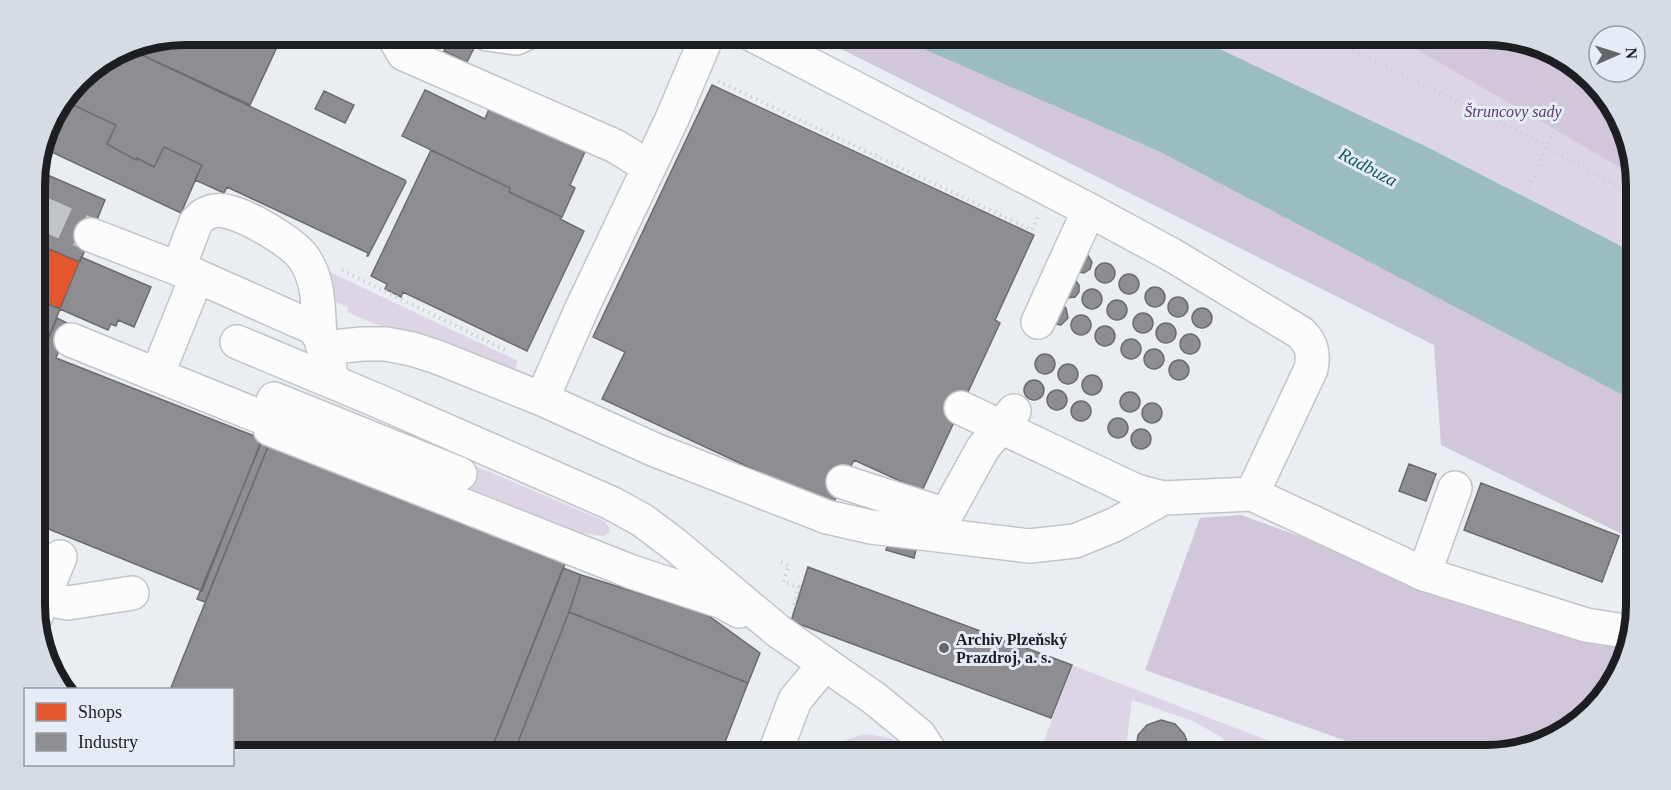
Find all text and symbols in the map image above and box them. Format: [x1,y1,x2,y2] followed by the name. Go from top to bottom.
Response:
[1587,24,1647,84] north arrow
[1623,47,1640,60] text: N
[1464,102,1563,121] park label: Štruncovy sady
[1335,143,1401,191] water label: Radbuza
[956,631,1067,667] place label: Archiv Plzeňský Prazdroj, a. s.
[937,641,951,655] marker: Archiv Plzeňský Prazdroj, a. s.
[24,688,234,766] legend
[78,702,122,722] text: Shops
[78,732,138,752] text: Industry

